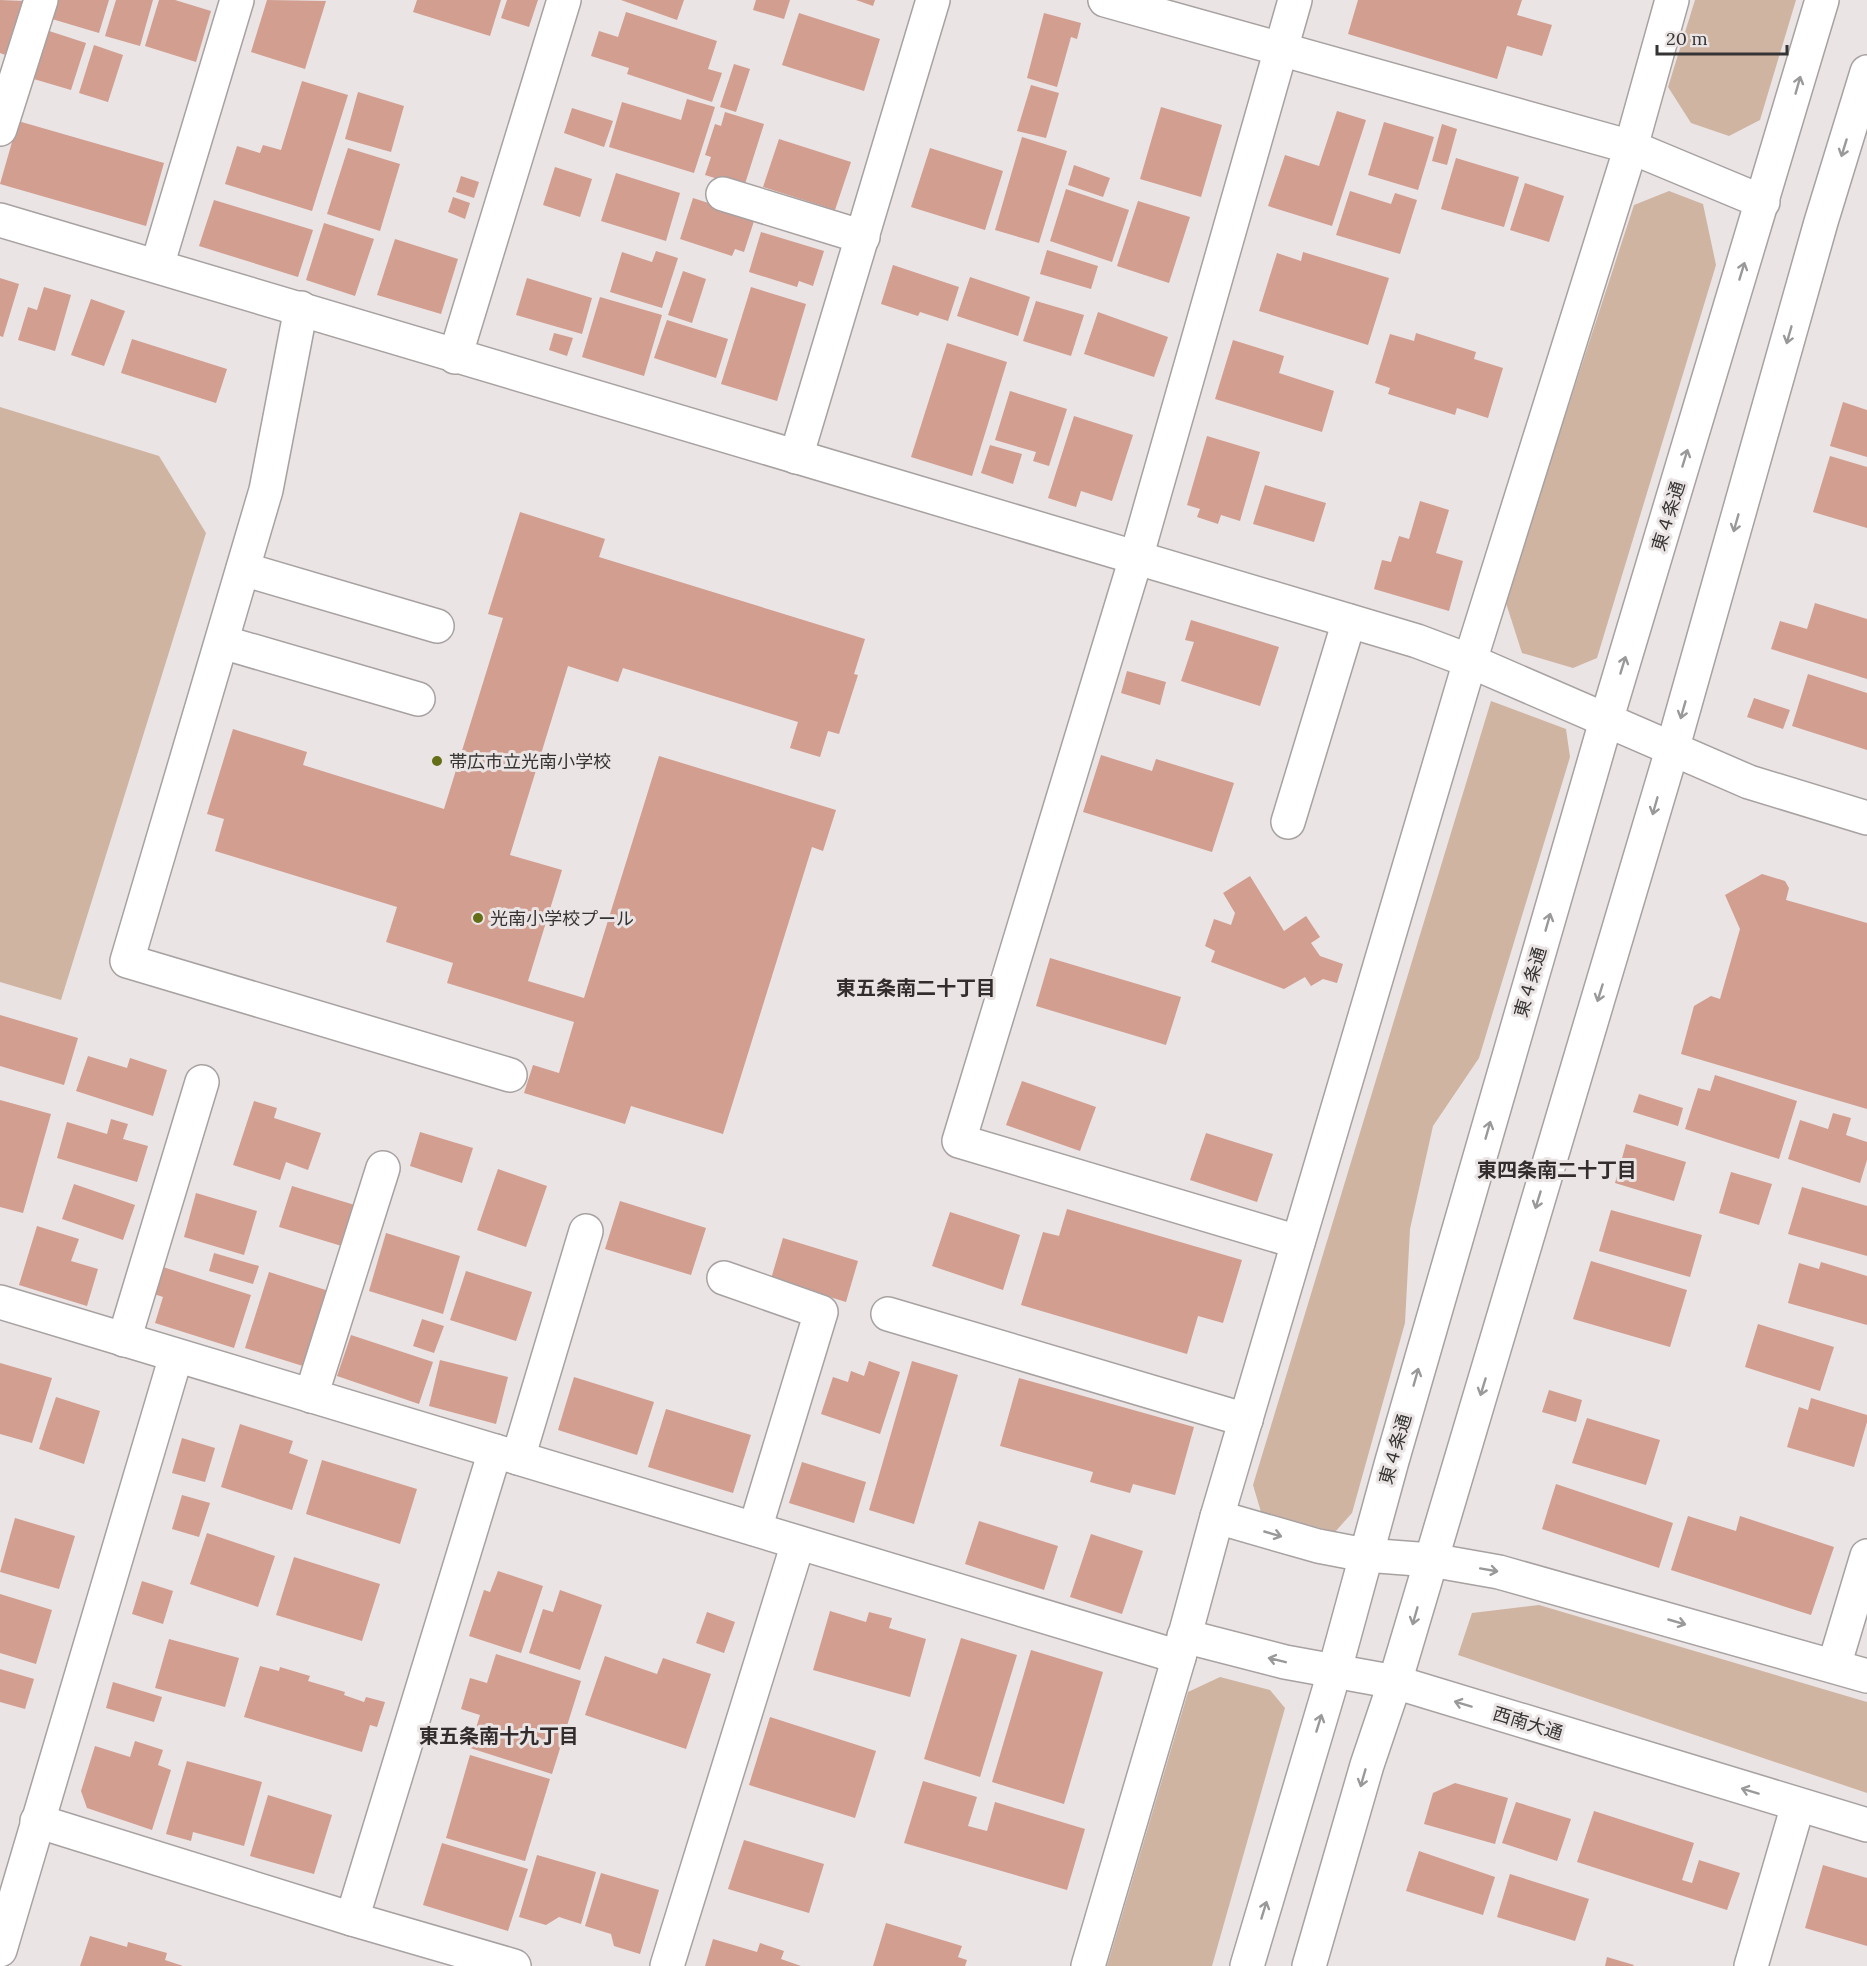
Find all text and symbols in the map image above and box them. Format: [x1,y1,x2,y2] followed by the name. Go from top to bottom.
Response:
[1657,18,1788,56] scale bar
[1666,27,1708,50] text: 20 m
[1793,75,1804,94] one-way arrow
[1838,138,1849,157] one-way arrow
[1737,262,1748,281] one-way arrow
[1783,325,1794,344] one-way arrow
[1680,449,1691,468] one-way arrow
[1646,478,1690,554] street label: 東４条通
[1730,513,1741,532] one-way arrow
[1618,656,1629,675] one-way arrow
[1677,700,1688,719] one-way arrow
[449,750,611,773] place label: 帯広市立光南小学校
[430,754,444,768] marker: 帯広市立光南小学校
[1649,796,1660,815] one-way arrow
[490,907,634,930] place label: 光南小学校プール
[471,911,485,925] marker: 光南小学校プール
[1543,913,1554,932] one-way arrow
[1509,944,1551,1020] street label: 東４条通
[836,975,996,1000] district label: 東五条南二十丁目
[1594,983,1605,1002] one-way arrow
[1483,1120,1494,1139] one-way arrow
[1477,1157,1637,1182] district label: 東四条南二十丁目
[1532,1190,1543,1209] one-way arrow
[1411,1368,1422,1387] one-way arrow
[1477,1377,1488,1396] one-way arrow
[1374,1411,1416,1487] street label: 東４条通
[1263,1528,1282,1540] one-way arrow
[1479,1565,1498,1576] one-way arrow
[1409,1607,1420,1626] one-way arrow
[1667,1617,1686,1628] one-way arrow
[1268,1654,1287,1665] one-way arrow
[1454,1698,1473,1709] one-way arrow
[1490,1701,1566,1745] street label: 西南大通
[1314,1714,1325,1733] one-way arrow
[419,1723,579,1748] district label: 東五条南十九丁目
[1357,1768,1368,1787] one-way arrow
[1741,1785,1760,1796] one-way arrow
[1259,1901,1270,1920] one-way arrow

